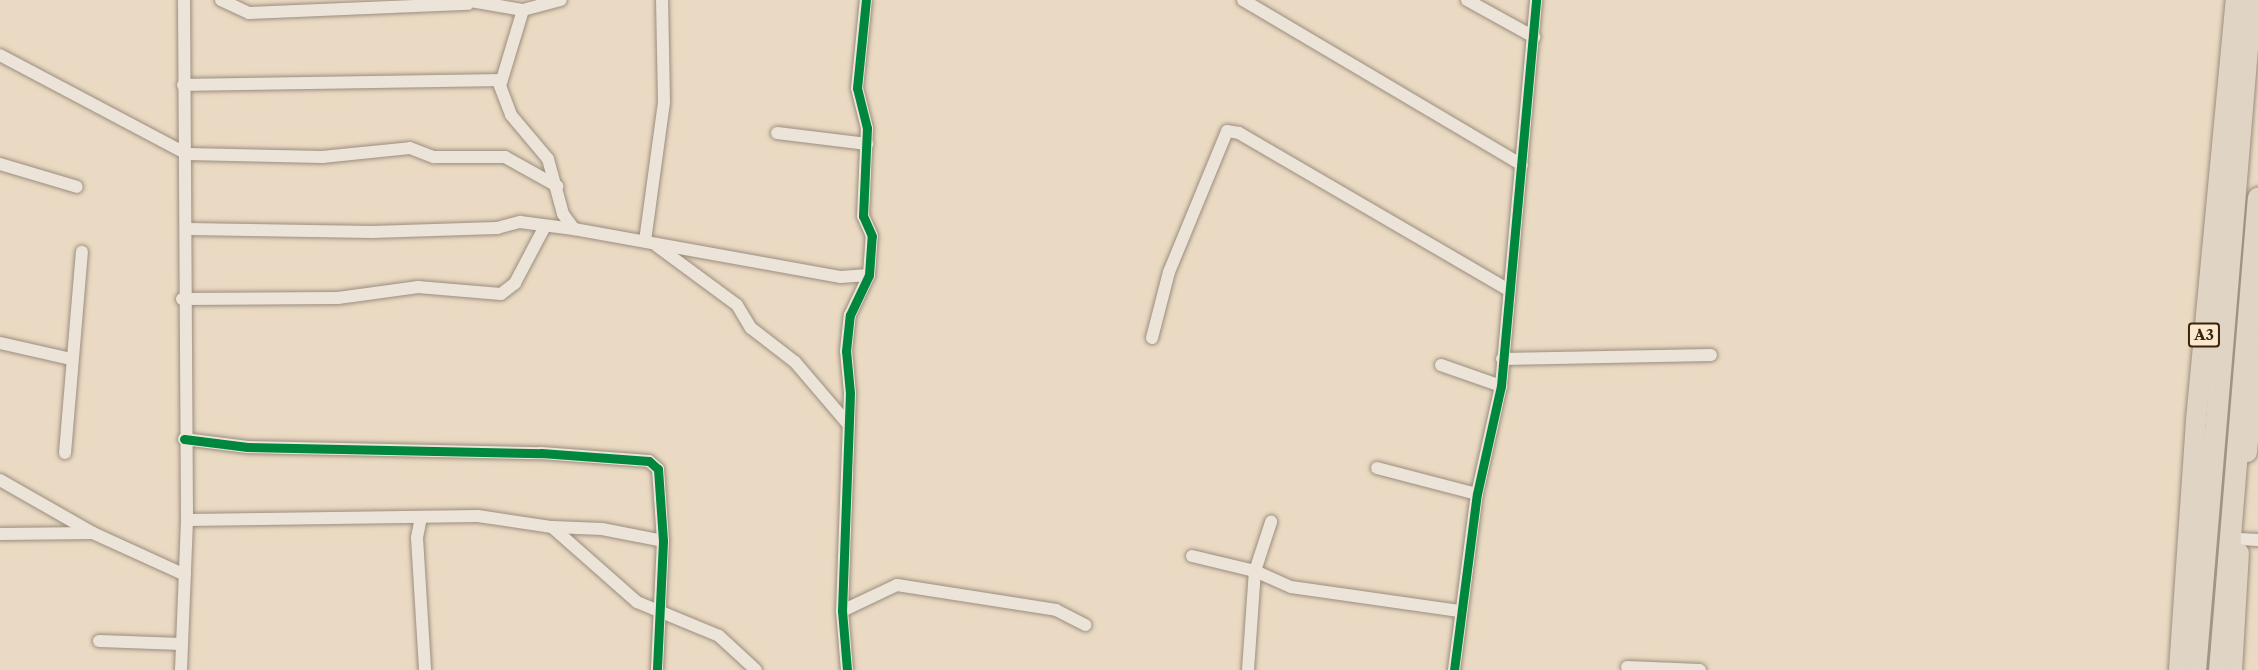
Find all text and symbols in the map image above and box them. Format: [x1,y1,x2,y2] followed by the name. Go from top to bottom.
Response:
[2188,323,2220,347] road number: A3

